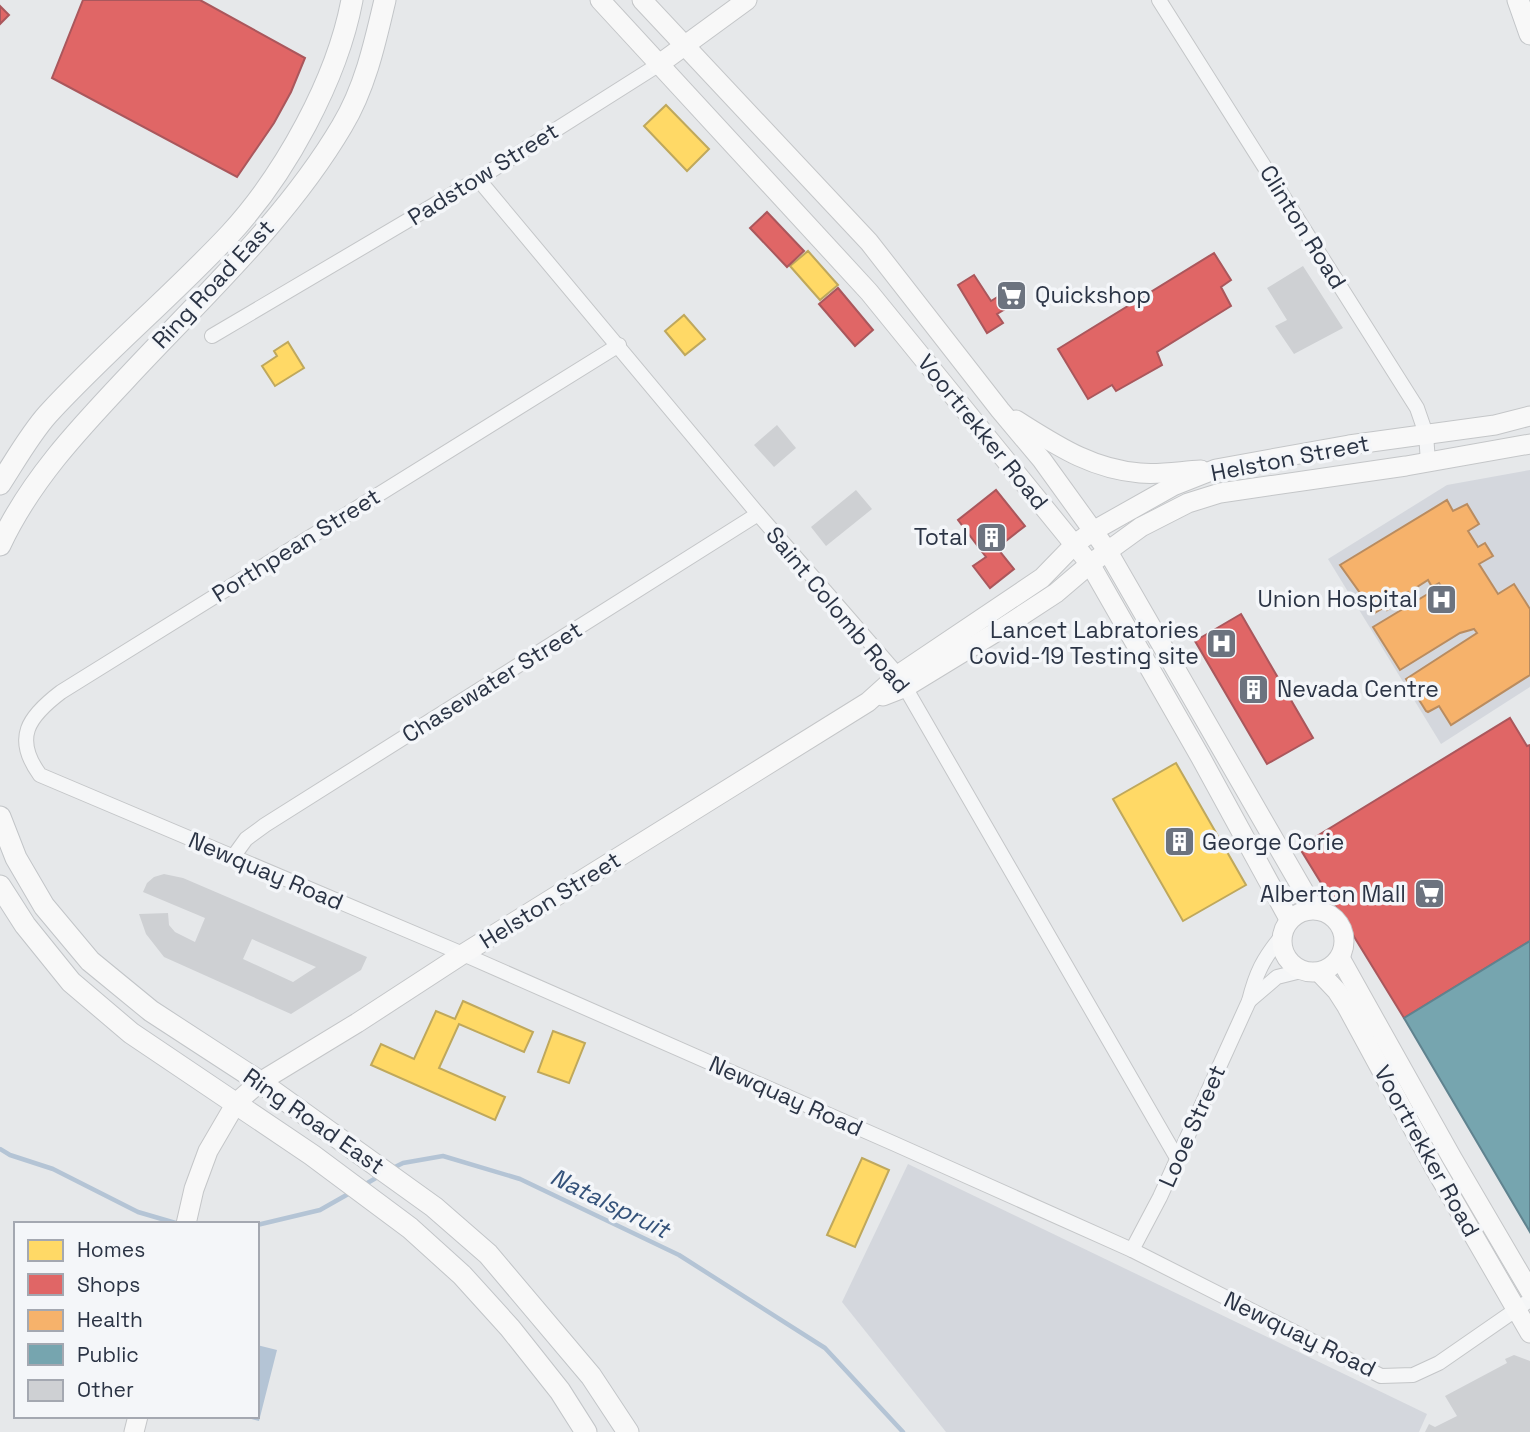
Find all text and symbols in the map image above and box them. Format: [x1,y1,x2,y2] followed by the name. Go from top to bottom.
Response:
[402,116,564,232] street label: Padstow Street
[1253,159,1353,295] street label: Clinton Road
[145,213,281,355] street label: Ring Road East
[995,278,1029,312] supermarket icon: Quickshop
[1035,280,1151,310] place label: Quickshop
[911,348,1055,516] street label: Voortrekker Road
[1208,428,1372,488] street label: Helston Street
[206,481,386,609] street label: Porthpean Street
[759,520,917,700] street label: Saint Colomb Road
[974,520,1008,554] building icon: Total
[914,522,968,552] place label: Total
[1424,582,1458,616] hospital icon: Union Hospital
[1257,584,1418,614] place label: Union Hospital
[396,614,588,750] street label: Chasewater Street
[969,615,1199,671] place label: Lancet Labratories Covid-19 Testing site
[1205,626,1239,660] hospital icon: Lancet Labratories Covid-19 Testing site
[1237,672,1271,706] building icon: Nevada Centre
[1277,674,1439,704] place label: Nevada Centre
[184,825,348,917] street label: Newquay Road
[1162,825,1196,859] building icon: George Corie
[1202,827,1344,857] place label: George Corie
[474,845,626,955] street label: Helston Street
[1412,877,1446,911] supermarket icon: Alberton Mall
[1260,879,1406,909] place label: Alberton Mall
[704,1049,868,1143] street label: Newquay Road
[1152,1060,1232,1192] street label: Looe Street
[1367,1060,1487,1242] street label: Voortrekker Road
[237,1061,391,1181] street label: Ring Road East
[546,1161,676,1246] water label: Natalspruit
[14,1222,259,1418] legend
[77,1236,145,1263] text: Homes
[77,1271,140,1298] text: Shops
[1219,1284,1381,1384] street label: Newquay Road
[77,1306,143,1333] text: Health
[77,1341,139,1368] text: Public
[77,1376,134,1403] text: Other

